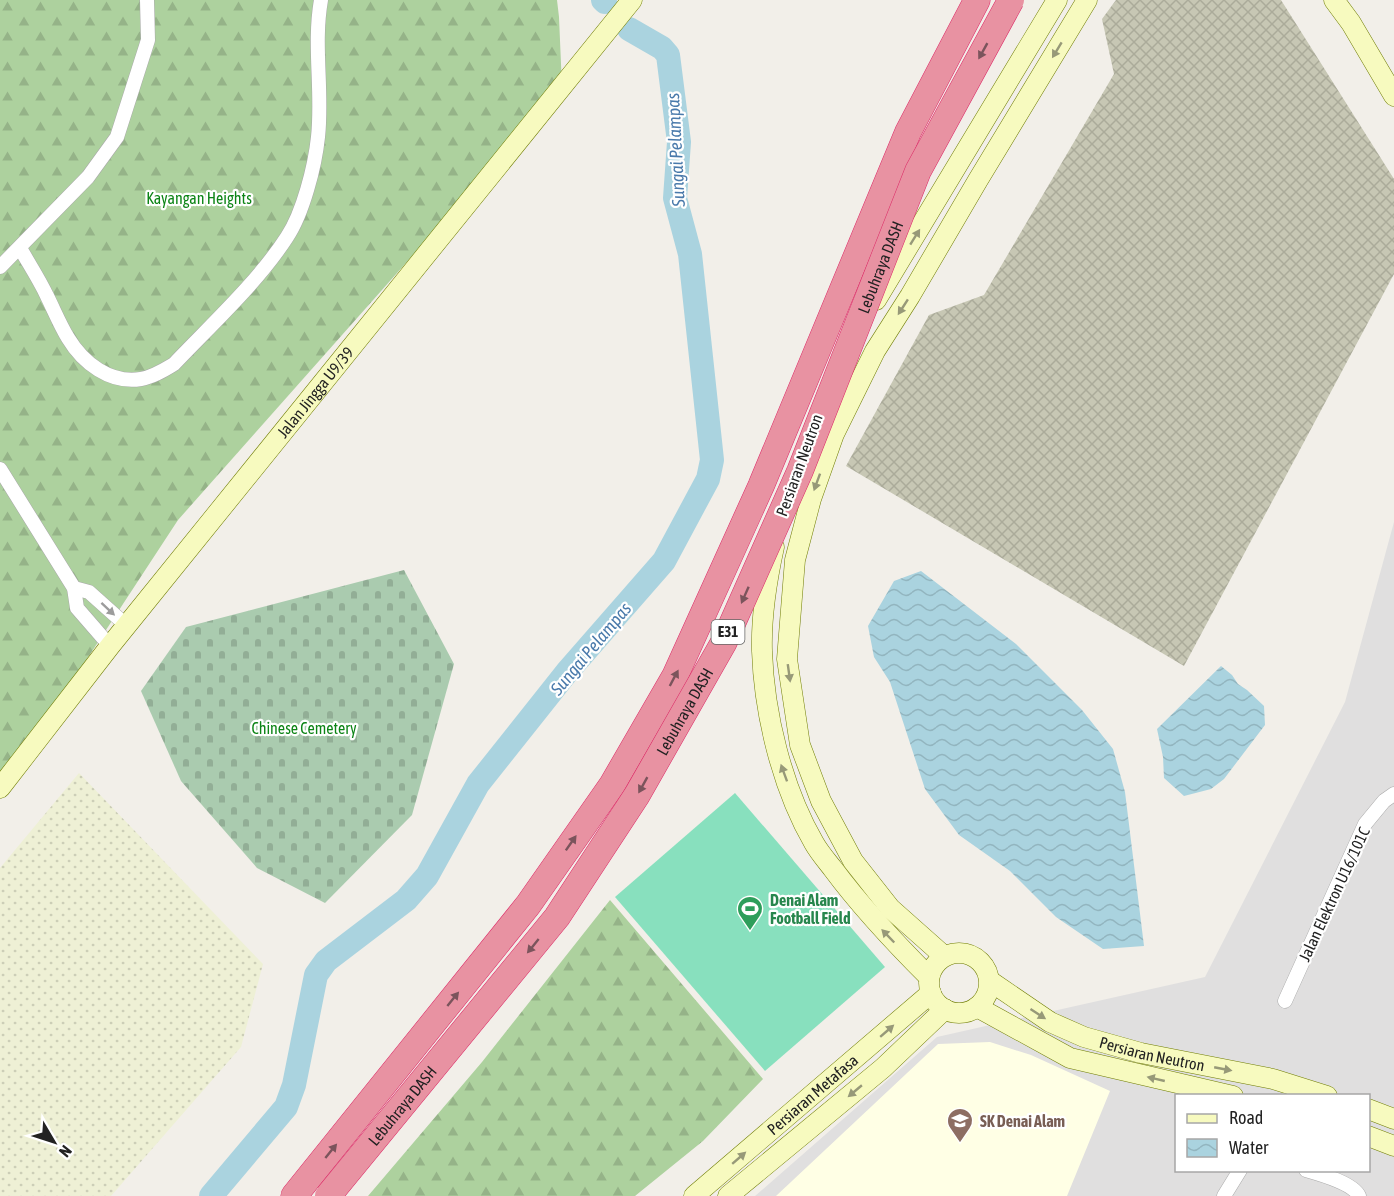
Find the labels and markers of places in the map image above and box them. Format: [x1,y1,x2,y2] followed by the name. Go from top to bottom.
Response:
[770,891,851,927] place label: Denai Alam Football Field
[735,894,765,932] sports icon: Denai Alam Football Field
[945,1106,975,1144] school or university icon: SK Denai Alam
[980,1112,1065,1130] place label: SK Denai Alam

